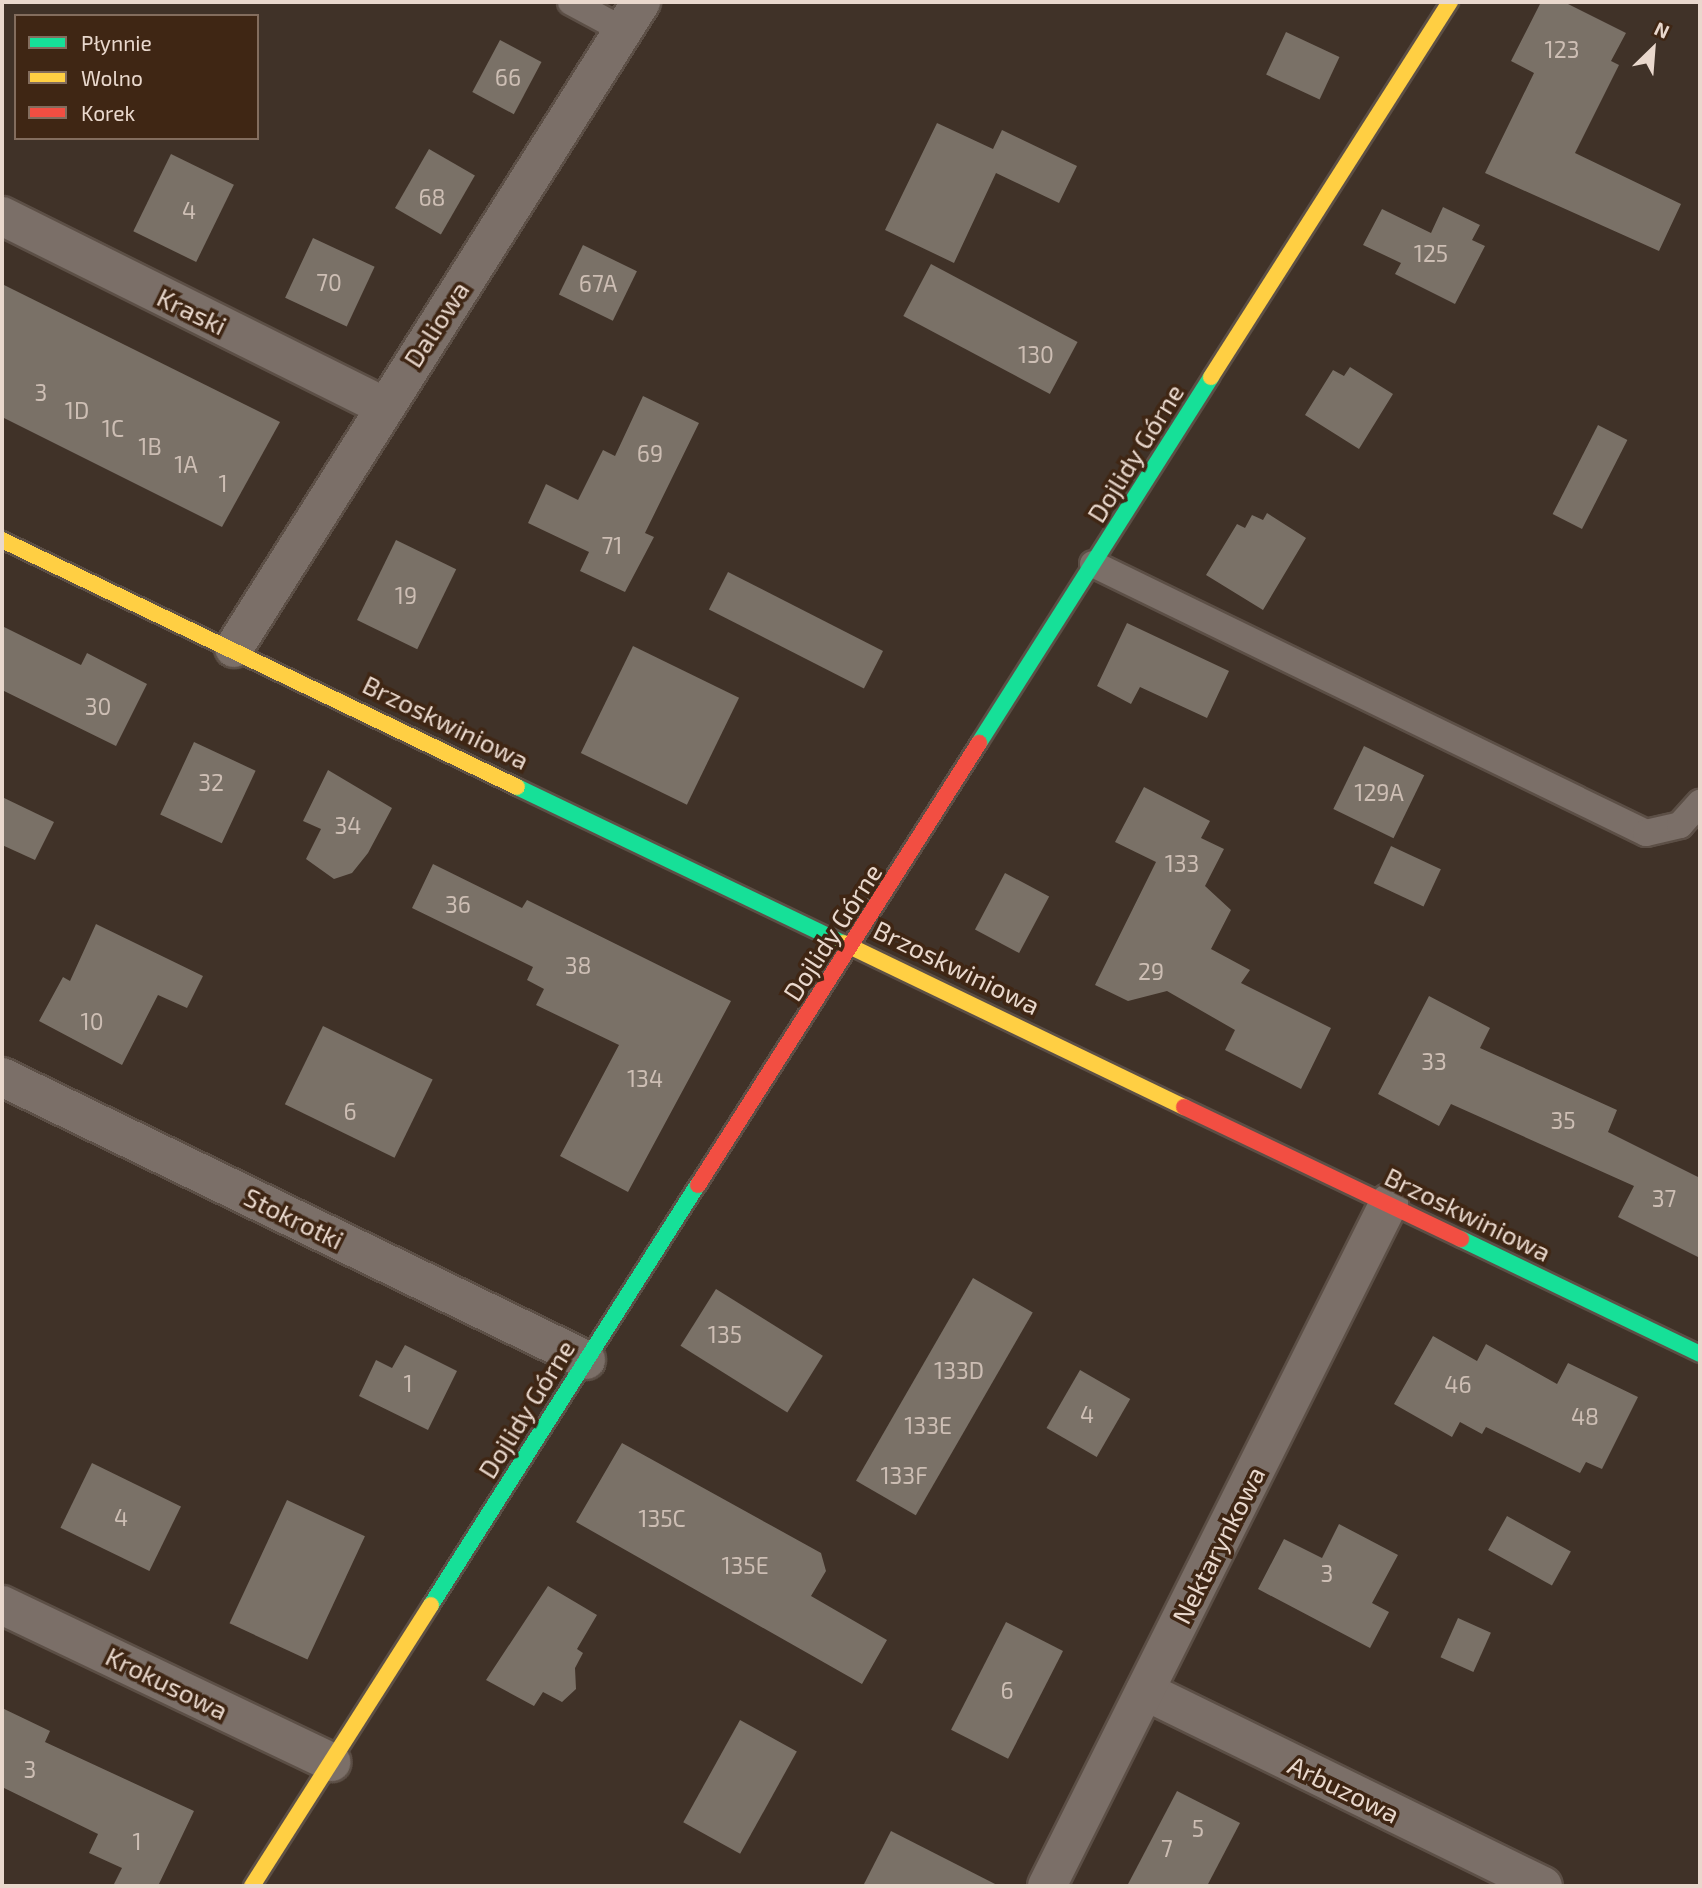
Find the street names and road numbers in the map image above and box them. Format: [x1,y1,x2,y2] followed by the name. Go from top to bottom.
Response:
[397,275,475,373] street label: Daliowa
[152,281,232,341] street label: Kraski
[1080,378,1190,528] street label: Dojlidy Górne
[358,668,534,776] street label: Brzoskwiniowa
[776,857,888,1007] street label: Dojlidy Górne
[869,913,1045,1021] street label: Brzoskwiniowa
[1380,1160,1556,1268] street label: Brzoskwiniowa
[239,1181,349,1255] street label: Stokrotki
[471,1334,581,1484] street label: Dojlidy Górne
[1165,1461,1271,1629] street label: Nektarynkowa
[101,1640,233,1726] street label: Krokusowa
[1283,1749,1405,1829] street label: Arbuzowa

